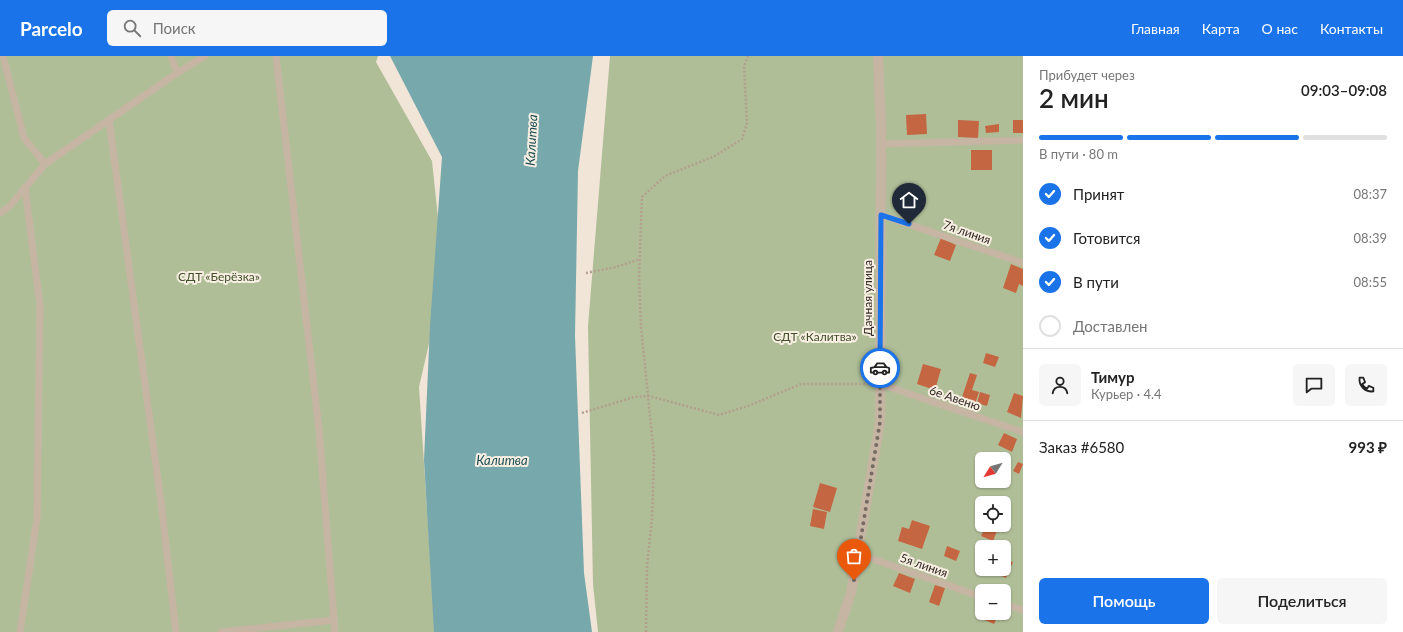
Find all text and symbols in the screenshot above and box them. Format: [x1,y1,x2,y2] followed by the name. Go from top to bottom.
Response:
[107,10,387,46] search box
[20,17,83,40] text: Parcelo
[121,17,143,39] icon: search
[153,19,196,37] text: Поиск
[1131,20,1180,37] text: Главная
[1202,20,1240,37] text: Карта
[1262,20,1298,37] text: О нас
[1320,20,1383,37] text: Контакты
[1039,67,1135,83] text: Прибудет через
[1301,81,1387,99] text: 09:03–09:08
[1039,82,1109,114] text: 2 мин
[522,114,540,166] water label: Калитва
[1039,146,1118,162] text: В пути · 80 m
[892,183,926,224] pin
[1039,183,1061,205] icon: check
[1073,185,1124,203] text: Принят
[1354,186,1387,202] text: 08:37
[898,189,920,211] icon: home
[941,217,993,247] street label: 7я линия
[1039,227,1061,249] icon: check
[1073,229,1140,247] text: Готовится
[1354,230,1387,246] text: 08:39
[860,260,875,336] street label: Дачная улица
[178,269,260,284] park label: СДТ «Берёзка»
[1039,271,1061,293] icon: check
[1073,273,1119,291] text: В пути
[1354,274,1387,290] text: 08:55
[1073,317,1148,335] text: Доставлен
[773,329,857,344] park label: СДТ «Калитва»
[860,348,900,388] courier
[869,357,891,379] icon: car
[1039,364,1081,406] button: person
[1293,364,1335,406] button: chat
[1345,364,1387,406] button: phone
[1091,368,1134,386] text: Тимур
[928,382,982,414] street label: 6е Авеню
[1091,386,1162,402] text: Курьер · 4.4
[1039,438,1124,456] text: Заказ #6580
[1349,438,1387,456] text: 993 ₽
[476,452,528,468] water label: Калитва
[975,452,1011,488] north arrow
[975,452,1011,620] map controls
[975,496,1011,532] button: locate
[837,539,871,580] pin
[975,540,1011,576] button: +
[843,545,865,567] icon: bag
[898,550,950,580] street label: 5я линия
[1039,578,1209,624] button: Помощь
[1217,578,1387,624] button: Поделиться
[975,584,1011,620] button: −

